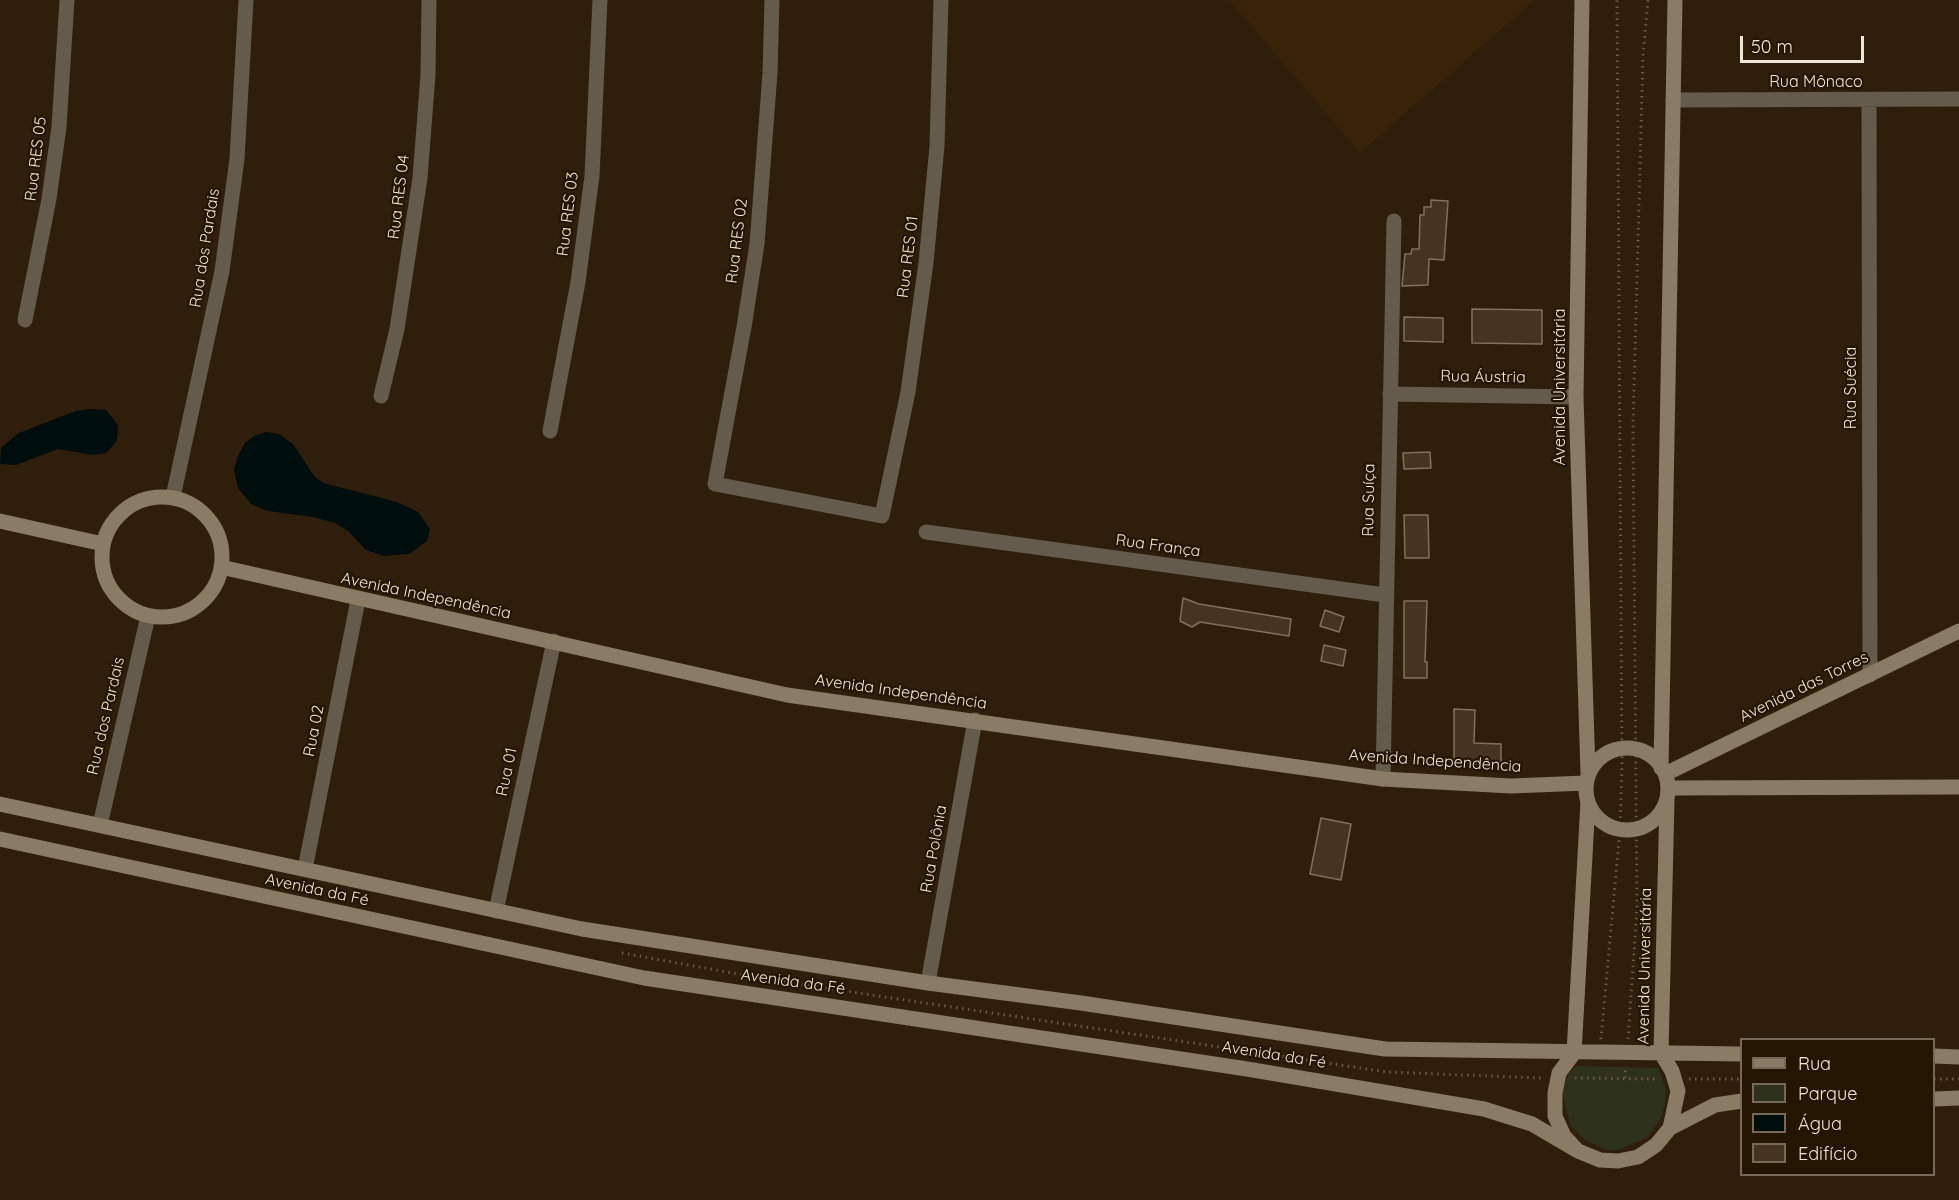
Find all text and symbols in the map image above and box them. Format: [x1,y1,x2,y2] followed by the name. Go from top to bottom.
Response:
[1743,24,1868,62] scale bar
[1751,35,1793,58] text: 50 m
[1769,72,1863,92] street label: Rua Mônaco
[21,116,51,202] street label: Rua RES 05
[384,154,414,240] street label: Rua RES 04
[553,171,583,257] street label: Rua RES 03
[186,187,224,309] street label: Rua dos Pardais
[722,198,752,284] street label: Rua RES 02
[893,215,923,299] street label: Rua RES 01
[1550,309,1570,465] street label: Avenida Universitária
[1841,347,1861,429] street label: Rua Suécia
[1440,367,1526,387] street label: Rua Áustria
[1359,463,1379,537] street label: Rua Suíça
[1114,531,1202,561] street label: Rua França
[339,569,513,623] street label: Avenida Independência
[1736,647,1872,727] street label: Avenida das Torres
[83,655,129,777] street label: Rua dos Pardais
[814,670,988,714] street label: Avenida Independência
[300,704,328,758] street label: Rua 02
[1348,745,1522,777] street label: Avenida Independência
[492,746,522,798] street label: Rua 01
[917,804,951,894] street label: Rua Polônia
[263,870,371,910] street label: Avenida da Fé
[1634,887,1656,1045] street label: Avenida Universitária
[739,965,847,999] street label: Avenida da Fé
[1220,1037,1328,1073] street label: Avenida da Fé
[1740,1038,1935,1176] legend
[1798,1052,1831,1075] text: Rua
[1798,1082,1857,1105] text: Parque
[1798,1112,1842,1135] text: Água
[1798,1142,1857,1165] text: Edifício

